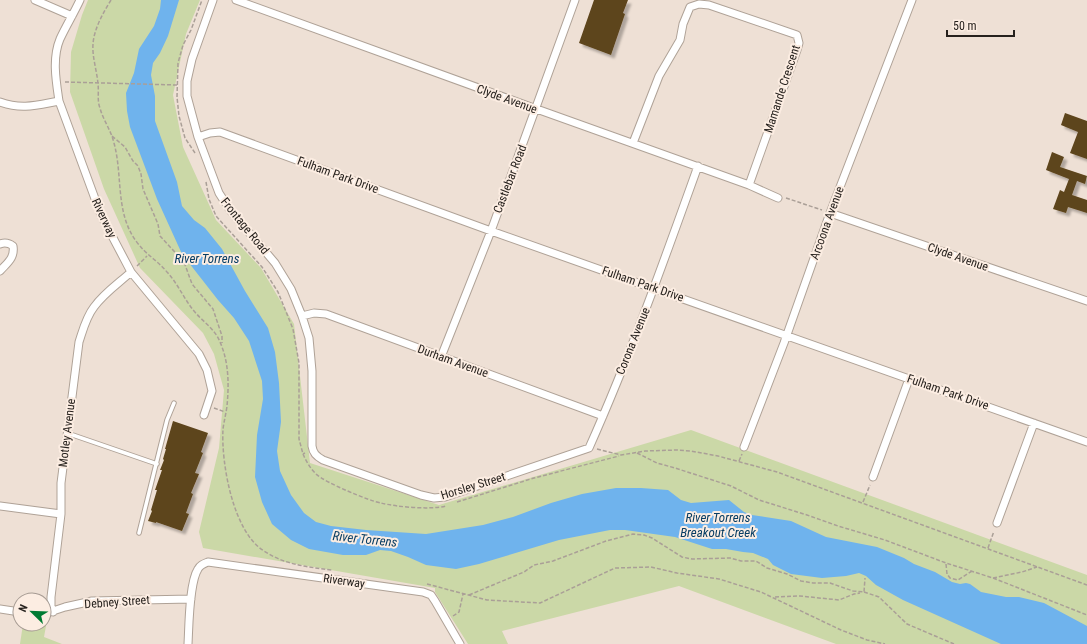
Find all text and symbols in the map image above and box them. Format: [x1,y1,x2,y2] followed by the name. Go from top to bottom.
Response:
[947,12,1014,38] scale bar
[953,19,977,33] text: 50 m
[761,43,803,135] street label: Mamande Crescent
[475,82,540,117] street label: Clyde Avenue
[491,143,529,215] street label: Castlebar Road
[295,154,381,196] street label: Fulham Park Drive
[807,184,847,262] street label: Arcoona Avenue
[218,195,272,257] street label: Frontage Road
[89,196,119,240] street label: Riverway
[926,240,991,274] street label: Clyde Avenue
[175,251,240,266] water label: River Torrens
[600,263,686,305] street label: Fulham Park Drive
[613,305,653,377] street label: Corona Avenue
[416,342,491,380] street label: Durham Avenue
[905,371,991,413] street label: Fulham Park Drive
[56,397,78,468] street label: Motley Avenue
[439,469,507,502] street label: Horsley Street
[680,510,756,540] water label: River Torrens Breakout Creek
[332,528,398,550] water label: River Torrens
[322,571,366,591] street label: Riverway
[12,592,52,632] north arrow
[84,593,151,611] street label: Debney Street
[16,602,31,614] text: N

